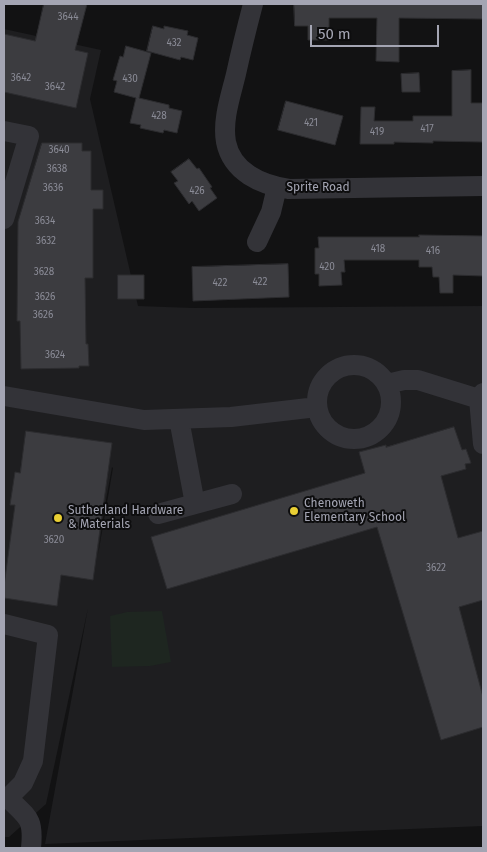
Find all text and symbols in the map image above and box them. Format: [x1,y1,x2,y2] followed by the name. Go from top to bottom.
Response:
[58,11,78,23] house number: 3644
[312,15,441,47] scale bar
[318,25,351,43] text: 50 m
[167,37,181,49] house number: 432
[11,72,31,84] house number: 3642
[122,73,138,85] house number: 430
[45,81,65,93] house number: 3642
[151,110,167,122] house number: 428
[304,117,318,129] house number: 421
[420,123,434,135] house number: 417
[370,126,384,138] house number: 419
[48,144,70,156] house number: 3640
[47,163,67,175] house number: 3638
[286,181,350,195] street label: Sprite Road
[43,182,63,194] house number: 3636
[189,185,205,197] house number: 426
[35,215,55,227] house number: 3634
[36,235,56,247] house number: 3632
[371,243,385,255] house number: 418
[426,245,440,257] house number: 416
[319,261,335,273] house number: 420
[34,266,54,278] house number: 3628
[252,276,268,288] house number: 422
[212,277,228,289] house number: 422
[35,291,55,303] house number: 3626
[33,309,53,321] house number: 3626
[45,349,65,361] house number: 3624
[304,497,406,525] place label: Chenoweth Elementary School
[68,504,183,532] place label: Sutherland Hardware & Materials
[288,505,300,517] marker: Chenoweth Elementary School
[52,512,64,524] marker: Sutherland Hardware & Materials
[44,534,64,546] house number: 3620
[426,562,446,574] house number: 3622

